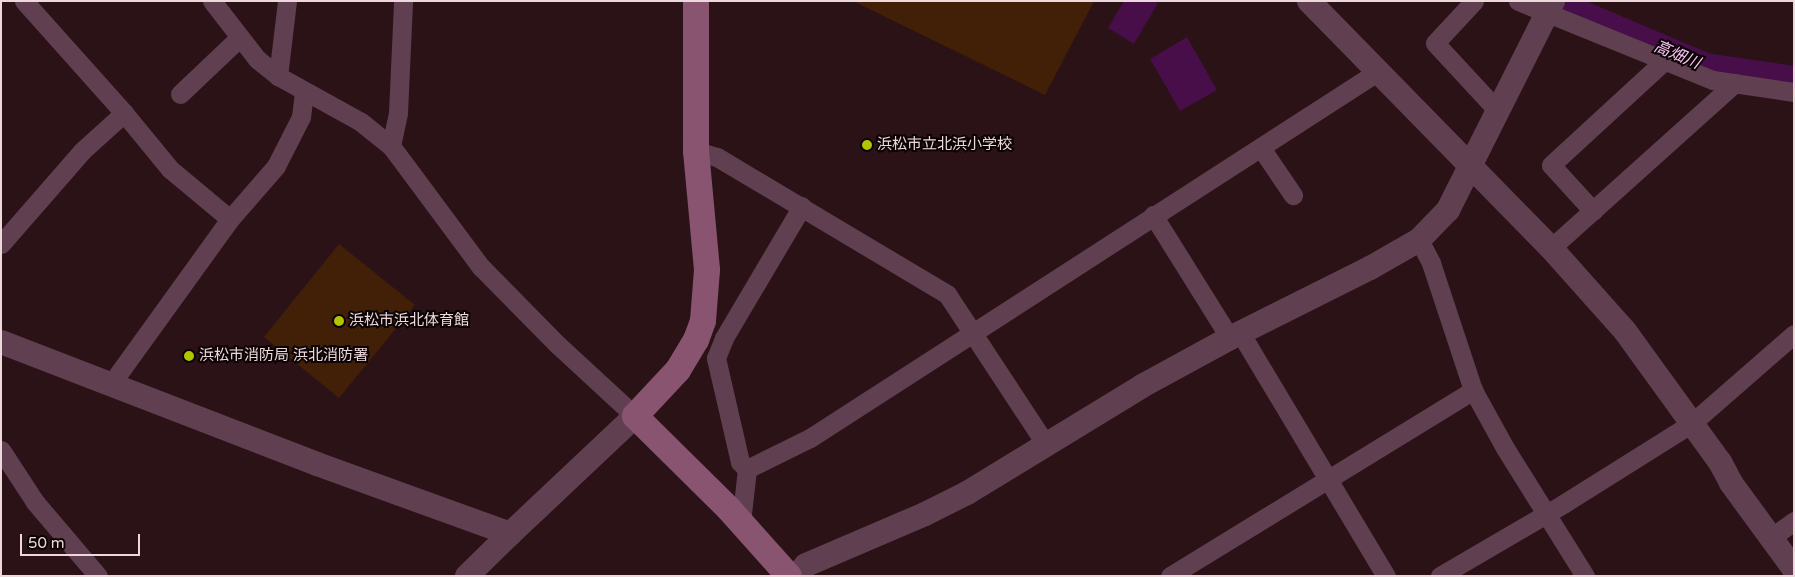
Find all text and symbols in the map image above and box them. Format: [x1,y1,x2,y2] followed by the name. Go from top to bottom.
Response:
[1651,37,1703,73] water label: 高畑川
[877,136,1012,154] place label: 浜松市立北浜小学校
[861,139,873,151] marker: 浜松市立北浜小学校
[349,312,469,330] place label: 浜松市浜北体育館
[333,315,345,327] marker: 浜松市浜北体育館
[199,347,368,365] place label: 浜松市消防局 浜北消防署
[183,350,195,362] marker: 浜松市消防局 浜北消防署
[22,524,142,556] scale bar
[28,534,65,552] text: 50 m

